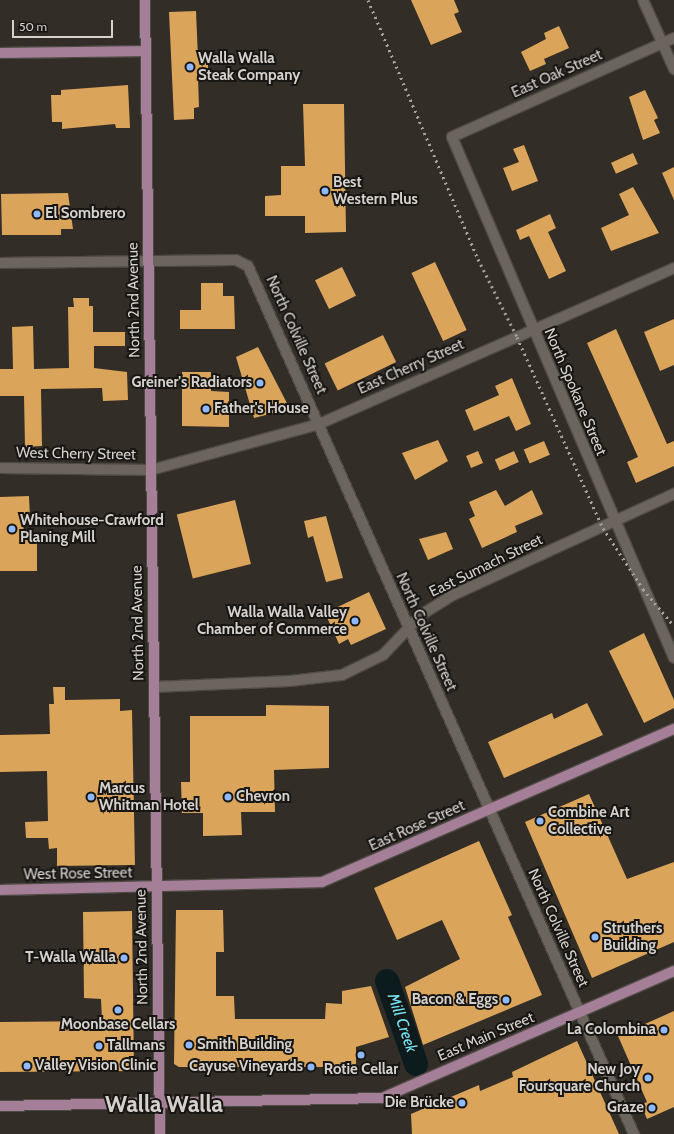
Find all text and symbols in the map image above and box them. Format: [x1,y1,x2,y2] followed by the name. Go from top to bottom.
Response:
[14,12,115,38] scale bar
[19,19,47,34] text: 50 m
[509,46,605,102] street label: East Oak Street
[198,49,300,84] place label: Walla Walla Steak Company
[185,62,195,72] marker: Walla Walla Steak Company
[333,173,418,208] place label: Best Western Plus
[320,186,330,196] marker: Best Western Plus
[45,205,126,223] place label: El Sombrero
[32,209,42,219] marker: El Sombrero
[124,242,144,358] street label: North 2nd Avenue
[262,273,330,397] street label: North Colville Street
[540,325,610,459] street label: North Spokane Street
[355,336,467,398] street label: East Cherry Street
[131,374,252,392] place label: Greiner's Radiators
[255,378,265,388] marker: Greiner's Radiators
[214,400,309,418] place label: Father's House
[201,404,211,414] marker: Father's House
[16,444,136,464] street label: West Cherry Street
[20,511,164,546] place label: Whitehouse-Crawford Planing Mill
[7,524,17,534] marker: Whitehouse-Crawford Planing Mill
[426,531,546,601] street label: East Sumach Street
[128,565,148,681] street label: North 2nd Avenue
[392,570,460,694] street label: North Colville Street
[197,603,347,638] place label: Walla Walla Valley Chamber of Commerce
[350,616,360,626] marker: Walla Walla Valley Chamber of Commerce
[99,779,199,814] place label: Marcus Whitman Hotel
[236,788,290,806] place label: Chevron
[86,792,96,802] marker: Marcus Whitman Hotel
[223,792,233,802] marker: Chevron
[366,797,468,855] street label: East Rose Street
[548,803,630,838] place label: Combine Art Collective
[535,816,545,826] marker: Combine Art Collective
[23,864,133,884] street label: West Rose Street
[524,866,592,990] street label: North Colville Street
[132,889,152,1005] street label: North 2nd Avenue
[603,919,662,954] place label: Struthers Building
[590,932,600,942] marker: Struthers Building
[25,949,116,967] place label: T-Walla Walla
[119,953,129,963] marker: T-Walla Walla
[383,991,421,1055] water label: Mill Creek
[412,991,498,1009] place label: Bacon & Eggs
[501,995,511,1005] marker: Bacon & Eggs
[113,1005,123,1015] marker: Moonbase Cellars
[435,1009,537,1065] street label: East Main Street
[61,1016,175,1034] place label: Moonbase Cellars
[567,1021,656,1039] place label: La Colombina
[659,1025,669,1035] marker: La Colombina
[197,1036,292,1054] place label: Smith Building
[107,1037,165,1055] place label: Tallmans
[184,1040,194,1050] marker: Smith Building
[94,1041,104,1051] marker: Tallmans
[356,1050,366,1060] marker: Rotie Cellar
[35,1057,156,1075] place label: Valley Vision Clinic
[189,1058,303,1076] place label: Cayuse Vineyards
[519,1060,640,1095] place label: New Joy Foursquare Church
[22,1061,32,1071] marker: Valley Vision Clinic
[324,1061,398,1079] place label: Rotie Cellar
[306,1062,316,1072] marker: Cayuse Vineyards
[643,1073,653,1083] marker: New Joy Foursquare Church
[105,1090,223,1118] district label: Walla Walla
[385,1094,454,1112] place label: Die Brücke
[457,1098,467,1108] marker: Die Brücke
[607,1099,644,1117] place label: Graze
[647,1103,657,1113] marker: Graze

